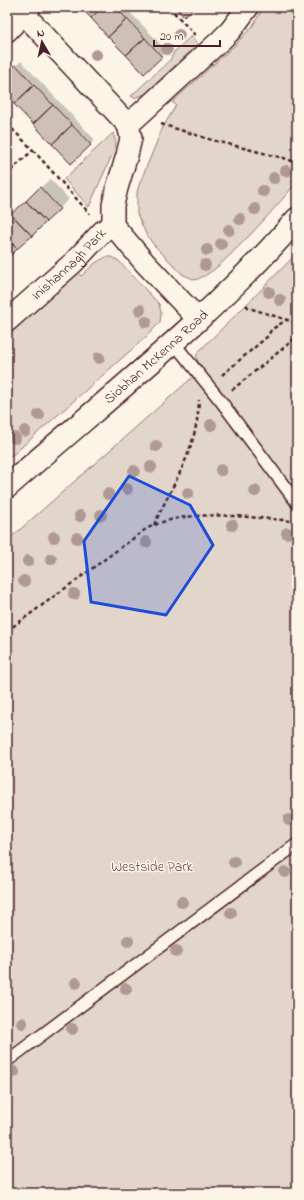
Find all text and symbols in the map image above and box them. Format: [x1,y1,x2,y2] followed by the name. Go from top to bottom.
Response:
[22,22,62,62] north arrow
[154,22,220,48] scale bar
[36,25,46,42] text: N
[160,28,183,46] text: 20 m
[27,223,112,305] street label: Inishannagh Park
[100,305,213,409] street label: Siobhan McKenna Road
[111,857,194,878] park label: Westside Park

